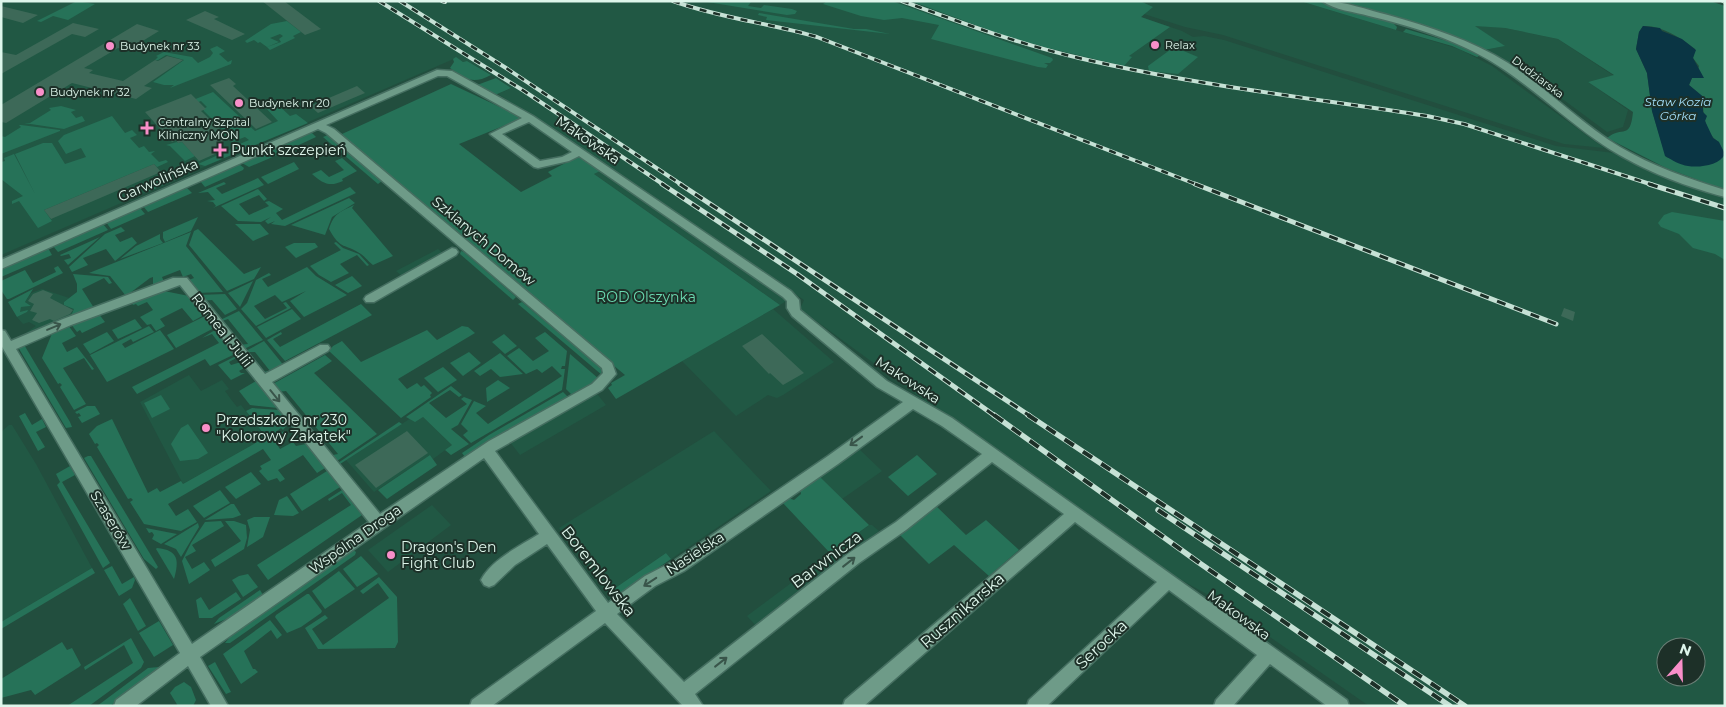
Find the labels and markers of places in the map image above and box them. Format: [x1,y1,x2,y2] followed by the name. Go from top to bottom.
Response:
[1165,38,1195,52] place label: Relax
[120,39,200,53] place label: Budynek nr 33
[1149,39,1161,51] marker: Relax
[104,40,116,52] marker: Budynek nr 33
[50,85,130,99] place label: Budynek nr 32
[34,86,46,98] marker: Budynek nr 32
[249,96,330,110] place label: Budynek nr 20
[233,97,245,109] marker: Budynek nr 20
[158,115,250,142] place label: Centralny Szpital Kliniczny MON
[140,121,154,135] marker: Centralny Szpital Kliniczny MON
[231,141,346,159] place label: Punkt szczepień
[213,143,227,157] marker: Punkt szczepień
[216,411,351,445] place label: Przedszkole nr 230 "Kolorowy Zakątek"
[200,422,212,434] marker: Przedszkole nr 230 "Kolorowy Zakątek"
[401,538,497,572] place label: Dragon's Den Fight Club
[385,549,397,561] marker: Dragon's Den Fight Club

